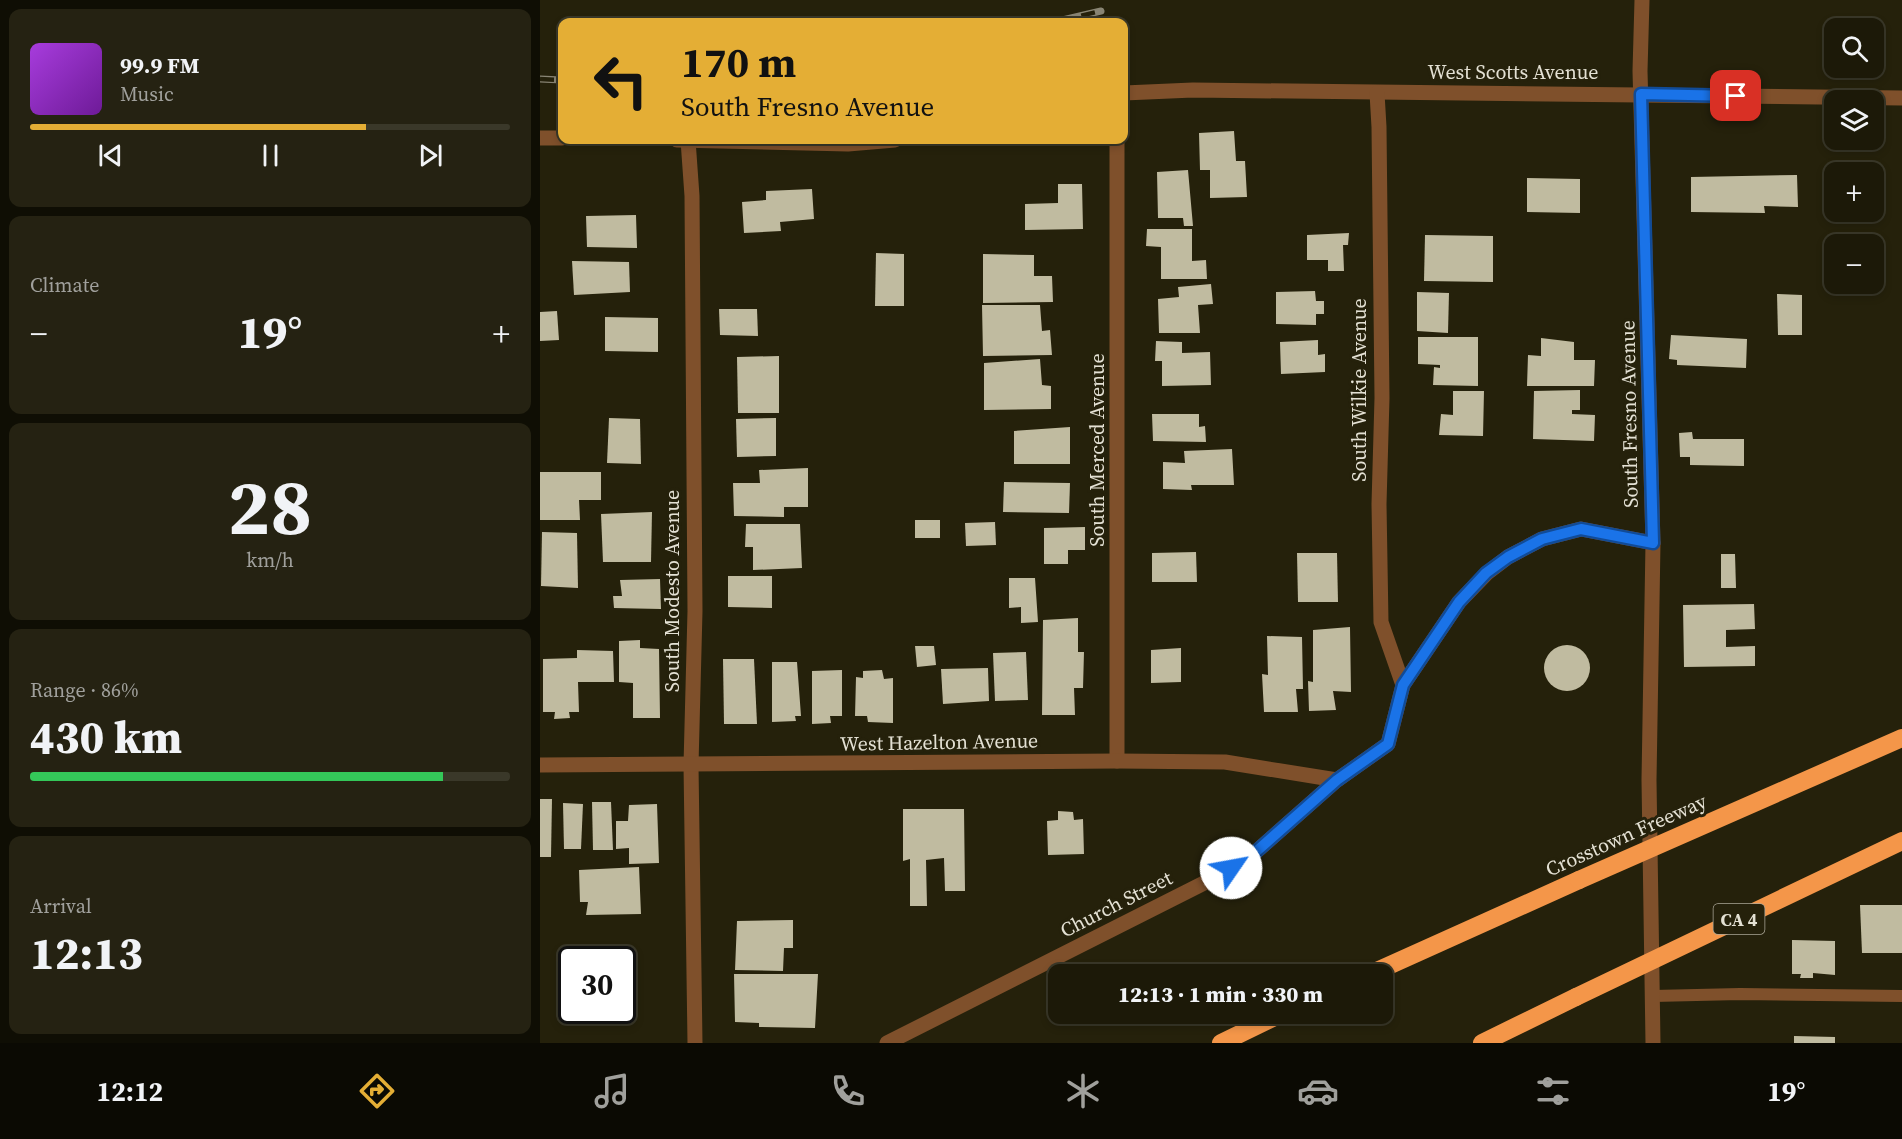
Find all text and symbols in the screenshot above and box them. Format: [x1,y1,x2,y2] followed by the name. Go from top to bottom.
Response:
[1824,18,1884,294] map controls
[1824,18,1884,78] button: search
[681,33,796,91] text: 170 m
[582,42,660,120] icon: left
[120,50,199,80] text: 99.9 FM
[1428,58,1598,86] street label: West Scotts Avenue
[1710,70,1761,121] pin
[1719,79,1752,112] icon: arrive
[120,80,174,108] text: Music
[681,88,934,125] text: South Fresno Avenue
[1824,90,1884,150] button: layers
[94,139,127,172] icon: previous
[254,139,287,172] icon: pause
[414,139,447,172] icon: next
[1824,162,1884,222] button: +
[1824,234,1884,294] button: −
[30,271,99,299] text: Climate
[1345,298,1373,482] street label: South Wilkie Avenue
[238,301,302,363] text: 19°
[30,311,48,356] text: −
[492,311,510,356] text: +
[1613,320,1645,508] street label: South Fresno Avenue
[1083,353,1111,547] street label: South Merced Avenue
[228,453,312,560] text: 28
[658,490,686,692] street label: South Modesto Avenue
[246,546,294,574] text: km/h
[30,676,139,704] text: Range · 86%
[30,706,182,768] text: 430 km
[840,726,1038,758] street label: West Hazelton Avenue
[1541,787,1712,883] street label: Crosstown Freeway
[1199,836,1263,900] position arrow
[1055,864,1177,944] street label: Church Street
[30,892,92,920] text: Arrival
[1714,904,1764,934] road number: CA 4
[30,922,143,984] text: 12:13
[558,946,636,1024] speed limit sign: 30
[1118,979,1323,1009] text: 12:13 · 1 min · 330 m
[356,1070,398,1112] icon: directions
[591,1070,633,1112] icon: music
[827,1070,869,1112] icon: phone
[1062,1070,1104,1112] icon: climate
[1297,1070,1339,1112] icon: car
[1532,1070,1574,1112] icon: filters
[97,1073,163,1110] text: 12:12
[1767,1073,1805,1110] text: 19°

